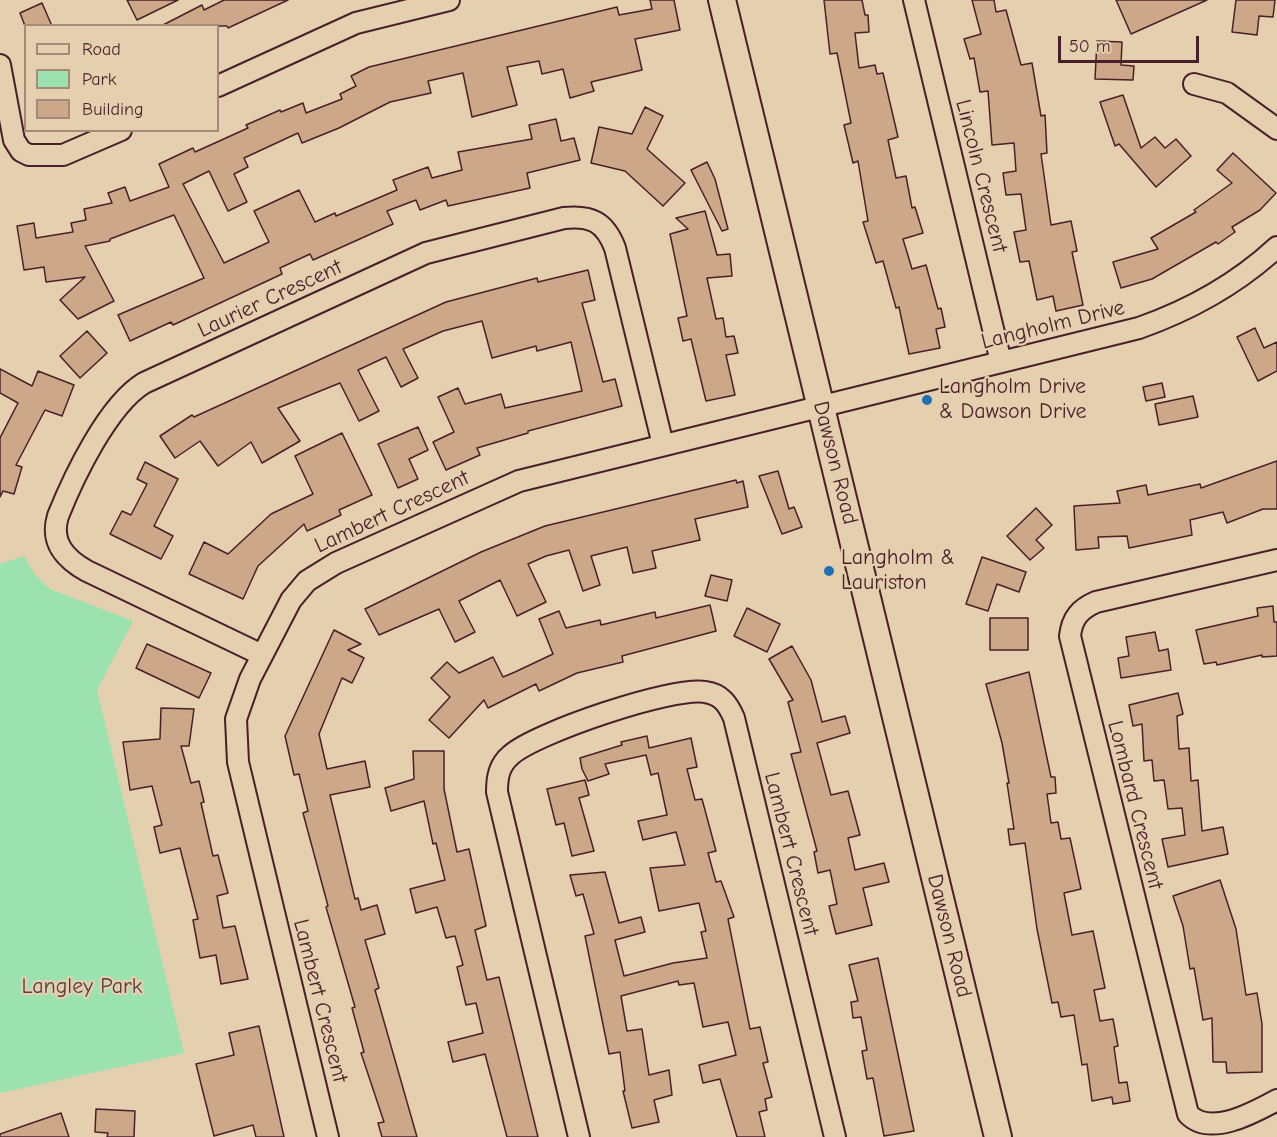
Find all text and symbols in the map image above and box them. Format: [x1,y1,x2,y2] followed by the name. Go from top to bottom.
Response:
[24,24,219,132] legend
[1061,24,1202,62] scale bar
[1069,36,1111,57] text: 50 m
[82,39,121,60] text: Road
[82,69,116,90] text: Park
[949,97,1013,255] street label: Lincoln Crescent
[82,99,144,120] text: Building
[194,254,346,344] street label: Laurier Crescent
[979,294,1127,356] street label: Langholm Drive
[939,374,1086,426] place label: Langholm Drive & Dawson Drive
[920,393,934,407] marker: Langholm Drive & Dawson Drive
[807,399,863,527] street label: Dawson Road
[311,465,473,559] street label: Lambert Crescent
[841,545,955,596] place label: Langholm & Lauriston
[822,564,836,578] marker: Langholm & Lauriston
[1101,718,1169,892] street label: Lombard Crescent
[758,770,824,938] street label: Lambert Crescent
[921,872,977,1000] street label: Dawson Road
[287,917,353,1085] street label: Lambert Crescent
[22,974,142,1000] park label: Langley Park

